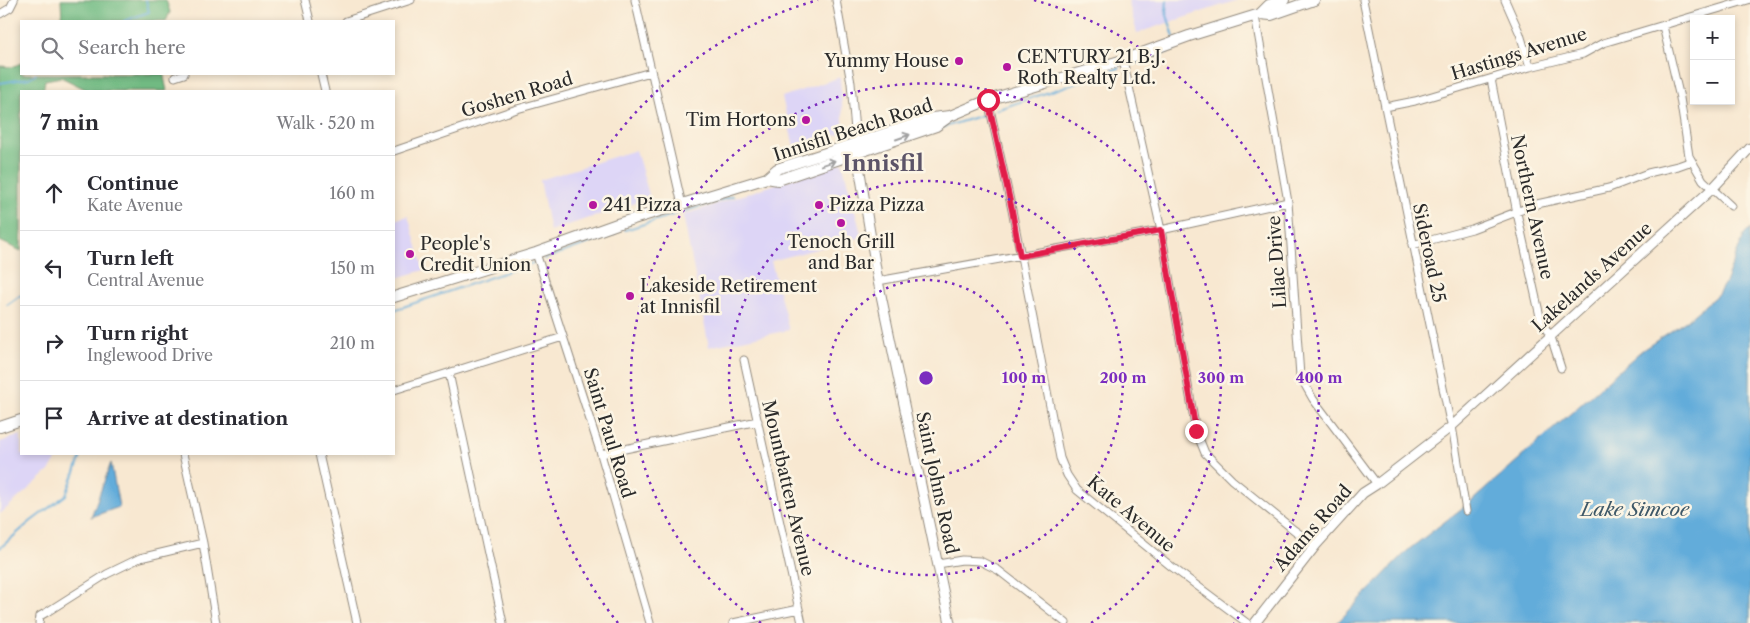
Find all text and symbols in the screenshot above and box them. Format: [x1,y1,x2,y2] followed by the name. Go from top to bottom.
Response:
[1690,15,1735,105] map controls
[1690,15,1735,60] button: +
[20,20,395,75] search box
[1448,23,1590,85] street label: Hastings Avenue
[38,34,66,62] icon: search
[78,36,186,59] text: Search here
[1017,46,1166,89] place label: CENTURY 21 B.J. Roth Realty Ltd.
[823,50,949,72] place label: Yummy House
[953,55,965,67] marker: Yummy House
[1690,60,1735,105] button: −
[1001,61,1013,73] marker: CENTURY 21 B.J. Roth Realty Ltd.
[459,68,575,122] street label: Goshen Road
[977,89,1000,112] route start
[771,94,935,166] street label: Innisfil Beach Road
[686,109,796,131] place label: Tim Hortons
[40,110,99,135] text: 7 min
[277,113,375,133] text: Walk · 520 m
[800,114,812,126] marker: Tim Hortons
[895,132,911,141] one-way arrow
[1506,133,1558,281] street label: Northern Avenue
[842,150,924,176] district label: Innisfil
[820,157,836,167] one-way arrow
[87,172,179,195] text: Continue
[40,179,68,207] icon: ahead
[330,183,375,203] text: 160 m
[603,194,682,216] place label: 241 Pizza
[829,194,925,216] place label: Pizza Pizza
[87,195,183,215] text: Kate Avenue
[587,199,599,211] marker: 241 Pizza
[813,199,825,211] marker: Pizza Pizza
[1408,201,1450,305] street label: Sideroad 25
[1263,215,1291,309] street label: Lilac Drive
[835,217,847,229] marker: Tenoch Grill and Bar
[1527,217,1657,337] street label: Lakelands Avenue
[787,231,895,274] place label: Tenoch Grill and Bar
[420,233,531,276] place label: People's Credit Union
[87,247,174,270] text: Turn left
[404,248,416,260] marker: People's Credit Union
[40,254,68,282] icon: left
[330,258,375,278] text: 150 m
[87,270,204,290] text: Central Avenue
[640,275,818,318] place label: Lakeside Retirement at Innisfil
[624,290,636,302] marker: Lakeside Retirement at Innisfil
[87,322,188,345] text: Turn right
[40,329,68,357] icon: right
[330,333,375,353] text: 210 m
[87,345,213,365] text: Inglewood Drive
[579,365,639,501] street label: Saint Paul Road
[1002,368,1046,387] text: 100 m
[1100,368,1146,387] text: 200 m
[1198,368,1244,387] text: 300 m
[1296,368,1342,387] text: 400 m
[917,369,935,387] centre of rings
[757,398,819,578] street label: Mountbatten Avenue
[40,404,68,432] icon: arrive
[87,407,288,430] text: Arrive at destination
[911,410,963,556] street label: Saint Johns Road
[1185,420,1208,443] route end
[1083,471,1179,557] street label: Kate Avenue
[1269,480,1357,577] street label: Adams Road
[1579,498,1690,521] water label: Lake Simcoe

